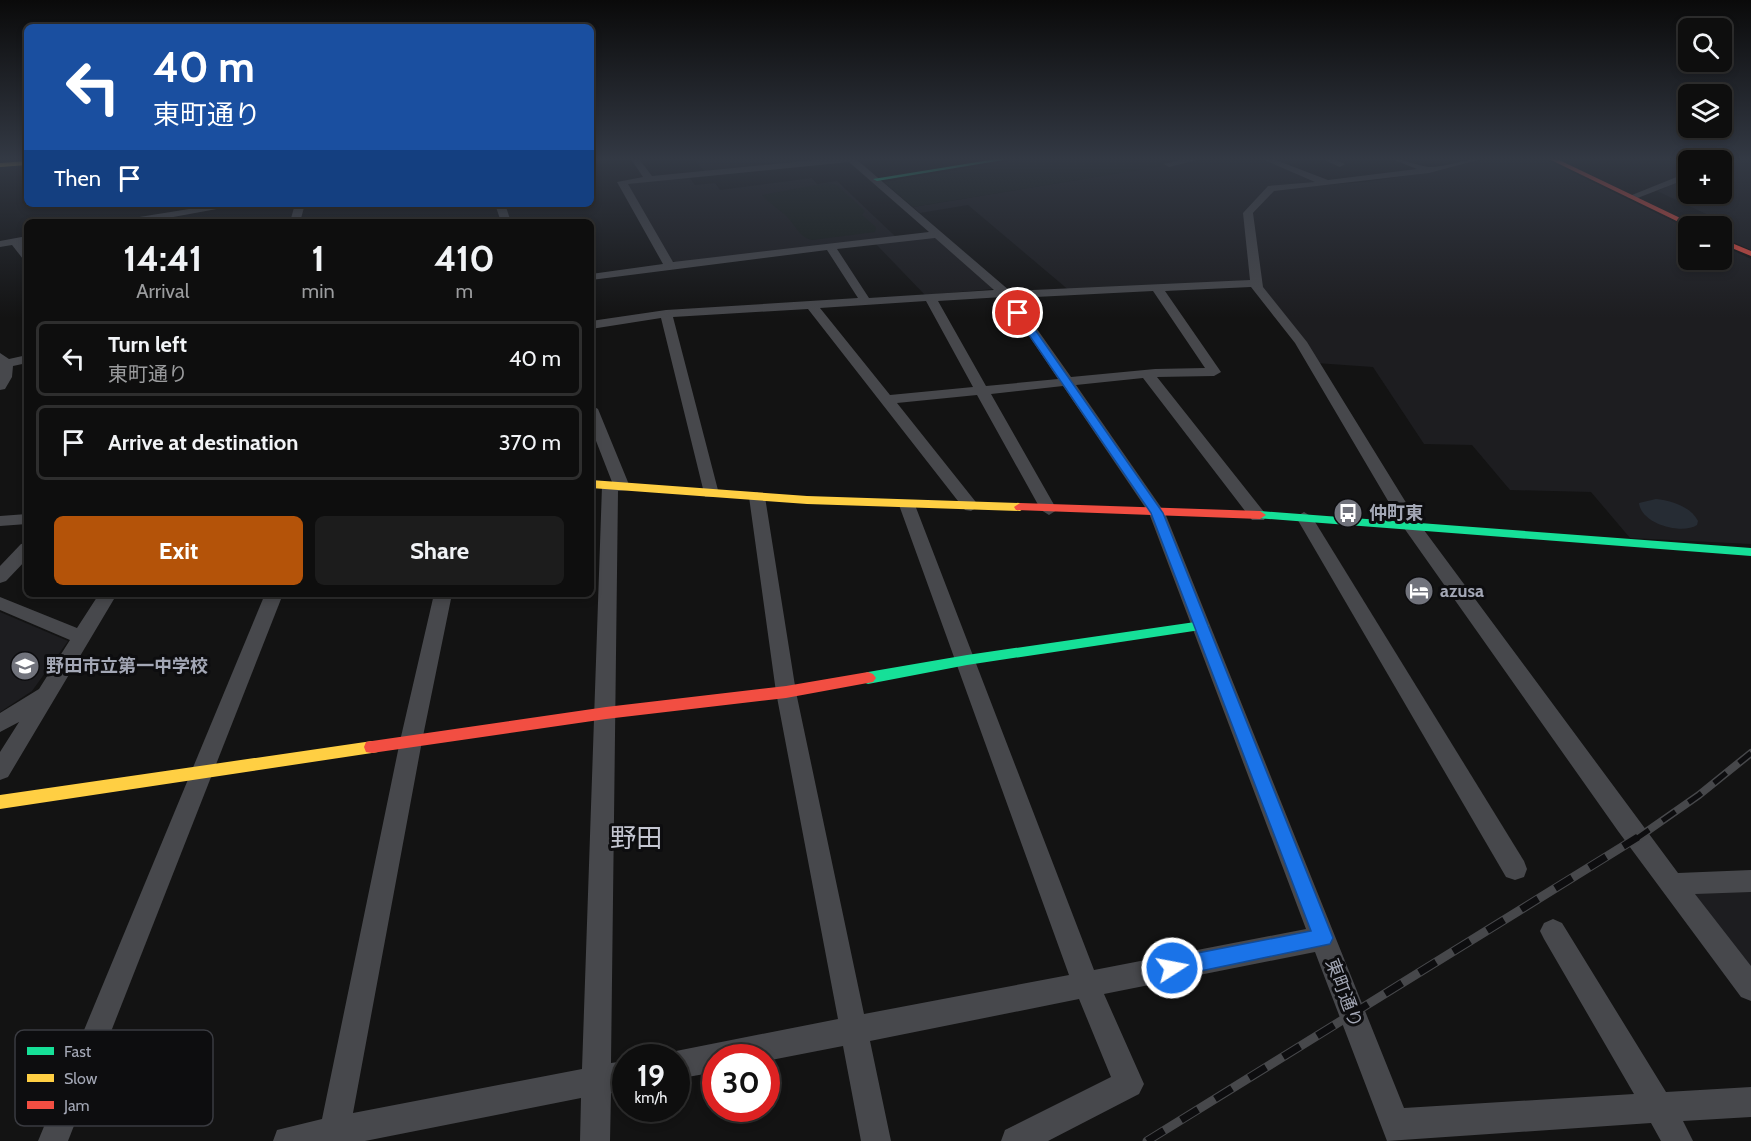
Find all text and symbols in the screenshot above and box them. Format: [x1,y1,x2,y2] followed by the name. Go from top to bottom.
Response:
[1678,18,1732,270] map controls
[1678,18,1732,72] button: search
[153,41,255,93] text: 40 m
[54,48,132,126] icon: left
[1678,84,1732,138] button: layers
[153,98,261,131] text: 東町通り
[1678,150,1732,204] button: +
[113,162,146,195] icon: arrive
[54,165,101,192] text: Then
[1678,216,1732,270] button: −
[123,236,202,280] text: 14:41
[311,236,325,280] text: 1
[434,236,495,280] text: 410
[136,279,189,303] text: Arrival
[302,279,335,303] text: min
[456,279,473,303] text: m
[992,287,1043,338] pin
[1001,296,1034,329] icon: arrive
[108,331,187,358] text: Turn left
[57,342,90,375] icon: left
[509,345,561,372] text: 40 m
[108,362,188,386] text: 東町通り
[57,426,90,459] icon: arrive
[108,429,298,456] text: Arrive at destination
[499,429,561,456] text: 370 m
[1332,497,1364,529] bus stop icon: 仲町東
[1369,502,1423,524] place label: 仲町東
[54,516,303,585] button: Exit
[315,516,564,585] button: Share
[1403,575,1435,607] hotel icon: azusa
[1440,580,1484,602] place label: azusa
[9,650,41,682] school or university icon: 野田市立第一中学校
[46,655,208,677] place label: 野田市立第一中学校
[610,822,662,854] district label: 野田
[1140,936,1204,1000] position arrow
[1321,955,1367,1031] street label: 東町通り
[15,1030,213,1126] legend
[64,1042,92,1061] text: Fast
[702,1044,780,1122] speed limit sign: 30
[637,1057,665,1094] text: 19
[64,1069,98,1088] text: Slow
[635,1089,667,1107] text: km/h
[63,1096,90,1115] text: Jam

